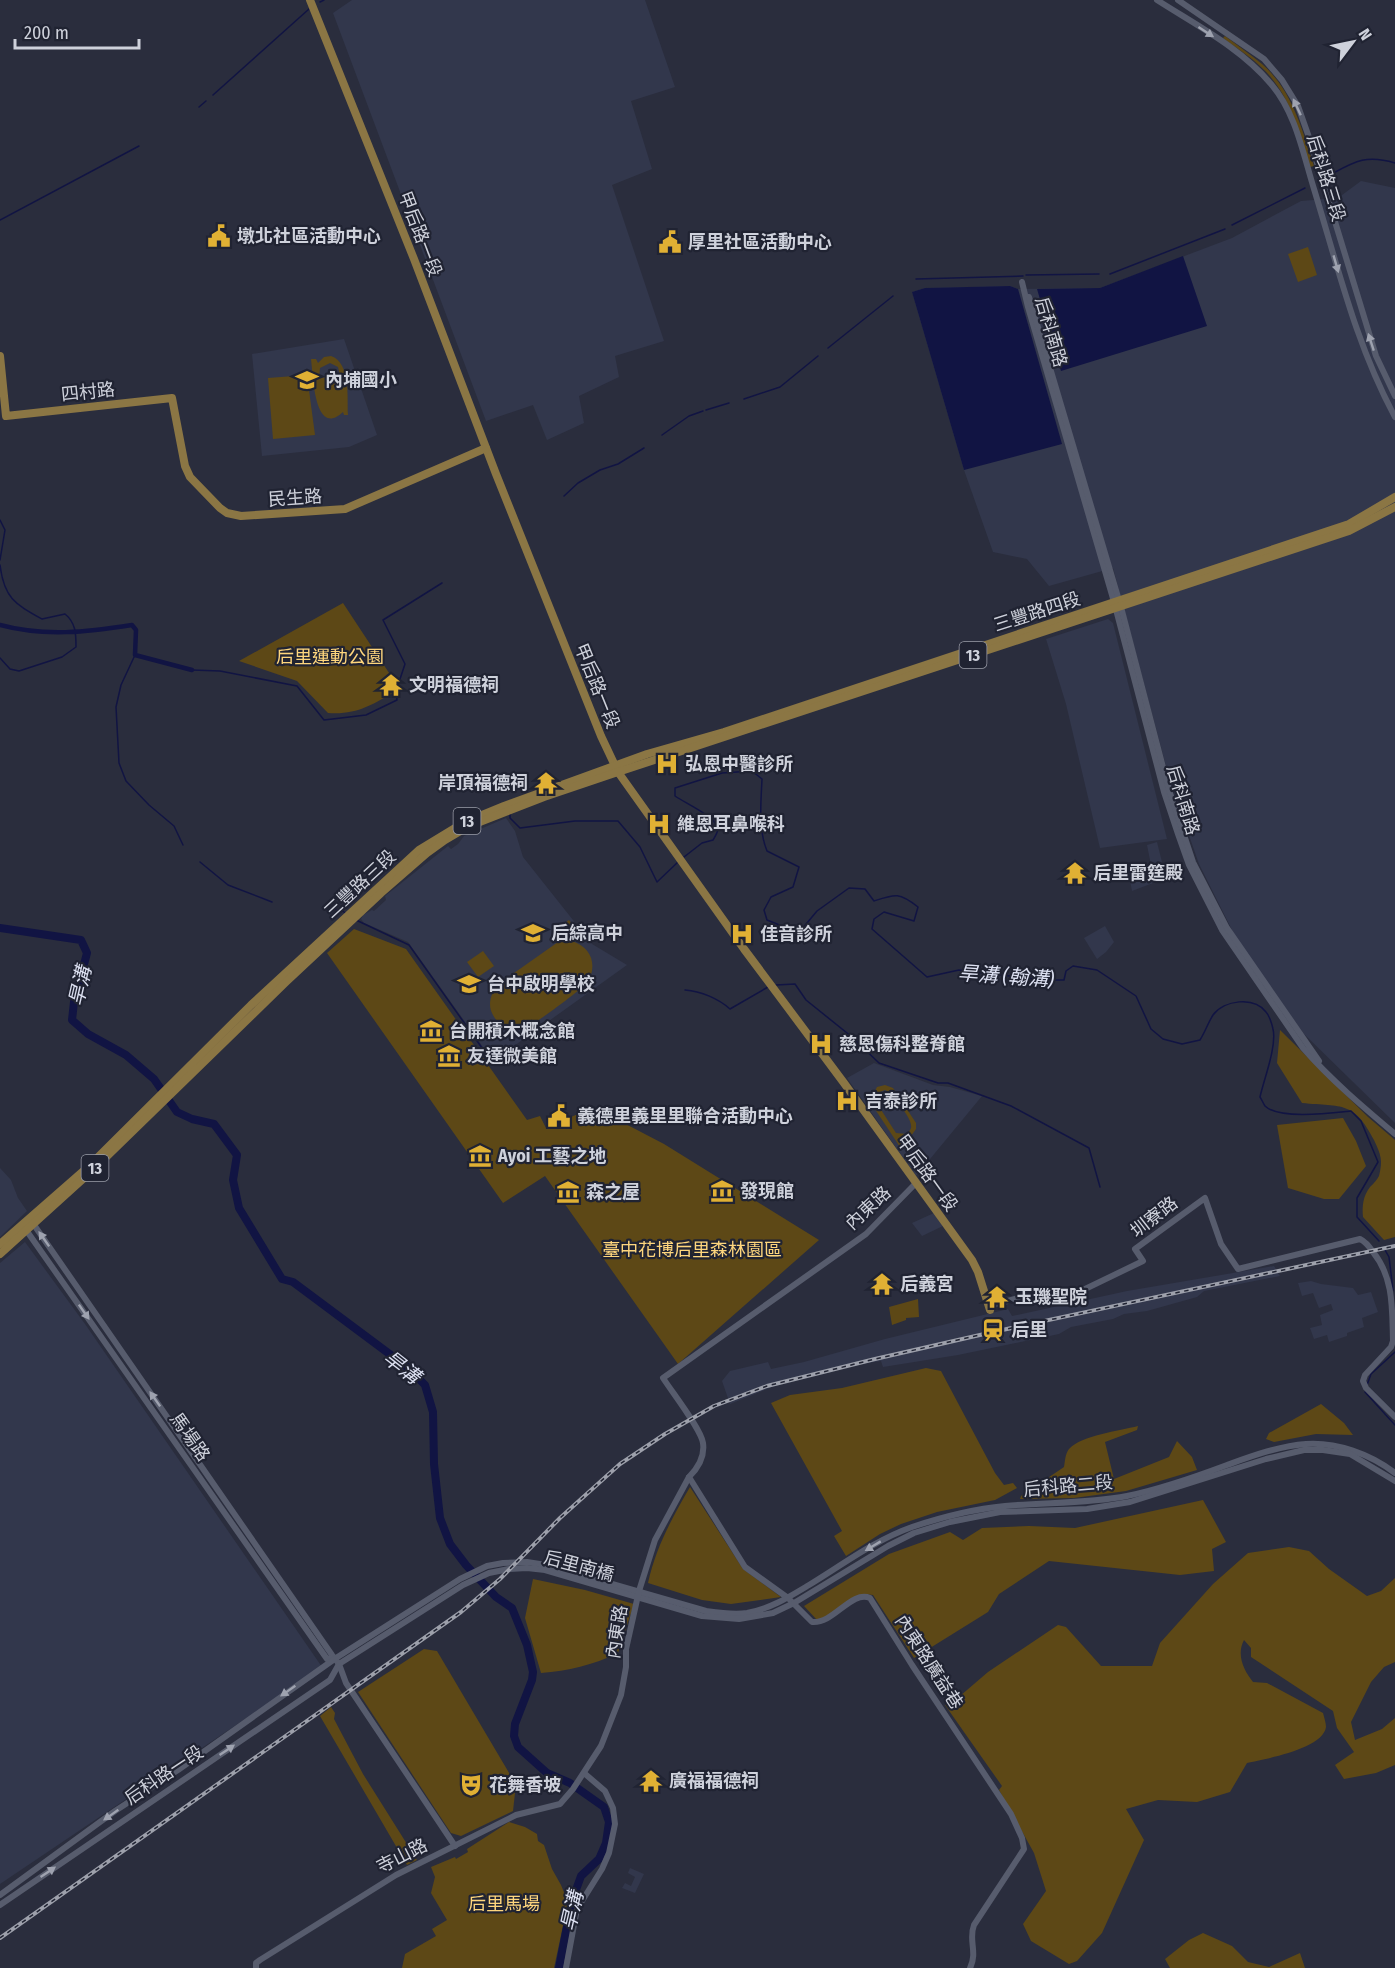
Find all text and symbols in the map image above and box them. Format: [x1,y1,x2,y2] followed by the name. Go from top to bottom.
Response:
[15,12,140,50] scale bar
[1323,12,1383,72] north arrow
[24,22,69,44] text: 200 m
[1355,25,1376,43] text: N
[1198,26,1214,37] one-way arrow
[1293,99,1302,116] one-way arrow
[1302,132,1350,224] street label: 后科路三段
[394,188,446,280] street label: 甲后路一段
[206,223,232,249] public building icon: 墩北社區活動中心
[237,225,381,247] place label: 墩北社區活動中心
[657,229,683,255] public building icon: 厚里社區活動中心
[688,231,832,253] place label: 厚里社區活動中心
[1332,255,1341,273] one-way arrow
[1031,294,1071,370] street label: 后科南路
[1366,333,1376,351] one-way arrow
[294,367,320,393] school or university icon: 內埔國小
[325,369,397,391] place label: 內埔國小
[60,378,116,406] street label: 四村路
[267,485,323,511] street label: 民生路
[991,588,1083,636] street label: 三豐路四段
[570,640,624,732] street label: 甲后路一段
[960,642,986,668] road number: 13
[276,646,384,668] park label: 后里運動公園
[378,672,404,698] temple icon: 文明福德祠
[409,674,499,696] place label: 文明福德祠
[654,751,680,777] hospital icon: 弘恩中醫診所
[685,753,793,775] place label: 弘恩中醫診所
[1162,762,1204,838] street label: 后科南路
[533,770,559,796] temple icon: 岸頂福德祠
[438,772,528,794] place label: 岸頂福德祠
[454,808,480,834] road number: 13
[646,811,672,837] hospital icon: 維恩耳鼻喉科
[677,813,785,835] place label: 維恩耳鼻喉科
[320,845,400,923] street label: 三豐路三段
[1062,860,1088,886] temple icon: 后里雷筳殿
[1093,862,1183,884] place label: 后里雷筳殿
[520,920,546,946] school or university icon: 后綜高中
[729,921,755,947] hospital icon: 佳音診所
[551,922,623,944] place label: 后綜高中
[760,923,832,945] place label: 佳音診所
[64,961,97,1008] water label: 旱溝
[957,961,1055,991] water label: 旱溝 (翰溝)
[456,971,482,997] school or university icon: 台中啟明學校
[487,973,595,995] place label: 台中啟明學校
[418,1018,444,1044] museum icon: 台開積木概念館
[449,1020,575,1042] place label: 台開積木概念館
[808,1031,834,1057] hospital icon: 慈恩傷科整脊館
[839,1033,965,1055] place label: 慈恩傷科整脊館
[436,1043,462,1069] museum icon: 友達微美館
[467,1045,557,1067] place label: 友達微美館
[834,1088,860,1114] hospital icon: 吉泰診所
[865,1090,937,1112] place label: 吉泰診所
[546,1103,572,1129] public building icon: 義德里義里里聯合活動中心
[577,1105,793,1127] place label: 義德里義里里聯合活動中心
[892,1130,962,1216] street label: 甲后路一段
[467,1143,493,1169] museum icon: Ayoi 工藝之地
[497,1145,606,1167] place label: Ayoi 工藝之地
[82,1155,109,1181] road number: 13
[709,1178,735,1204] museum icon: 發現館
[555,1179,581,1205] museum icon: 森之屋
[740,1180,794,1202] place label: 發現館
[586,1181,640,1203] place label: 森之屋
[841,1182,895,1234] street label: 內東路
[1126,1192,1182,1242] street label: 圳寮路
[39,1231,50,1247] one-way arrow
[602,1239,782,1261] park label: 臺中花博后里森林園區
[869,1271,895,1297] temple icon: 后義宮
[900,1273,954,1295] place label: 后義宮
[984,1284,1010,1310] temple icon: 玉璣聖院
[1015,1286,1087,1308] place label: 玉璣聖院
[78,1304,90,1320] one-way arrow
[980,1317,1006,1343] station icon: 后里
[1011,1319,1047,1341] place label: 后里
[379,1345,428,1391] water label: 旱溝
[149,1392,161,1408] one-way arrow
[166,1409,214,1465] street label: 馬場路
[1022,1471,1114,1501] street label: 后科路二段
[865,1540,881,1551] one-way arrow
[541,1546,617,1586] street label: 后里南橋
[602,1604,632,1660] street label: 內東路
[890,1611,968,1713] street label: 內東路廣益巷
[281,1685,296,1697] one-way arrow
[121,1741,207,1809] street label: 后科路一段
[218,1744,234,1756] one-way arrow
[638,1768,664,1794] temple icon: 廣福福德祠
[669,1770,759,1792] place label: 廣福福德祠
[458,1772,484,1798] theatre icon: 花舞香坡
[489,1774,561,1796] place label: 花舞香坡
[103,1808,118,1820] one-way arrow
[373,1834,431,1878] street label: 寺山路
[40,1866,56,1878] one-way arrow
[556,1886,589,1933] water label: 旱溝
[468,1893,540,1915] park label: 后里馬場

